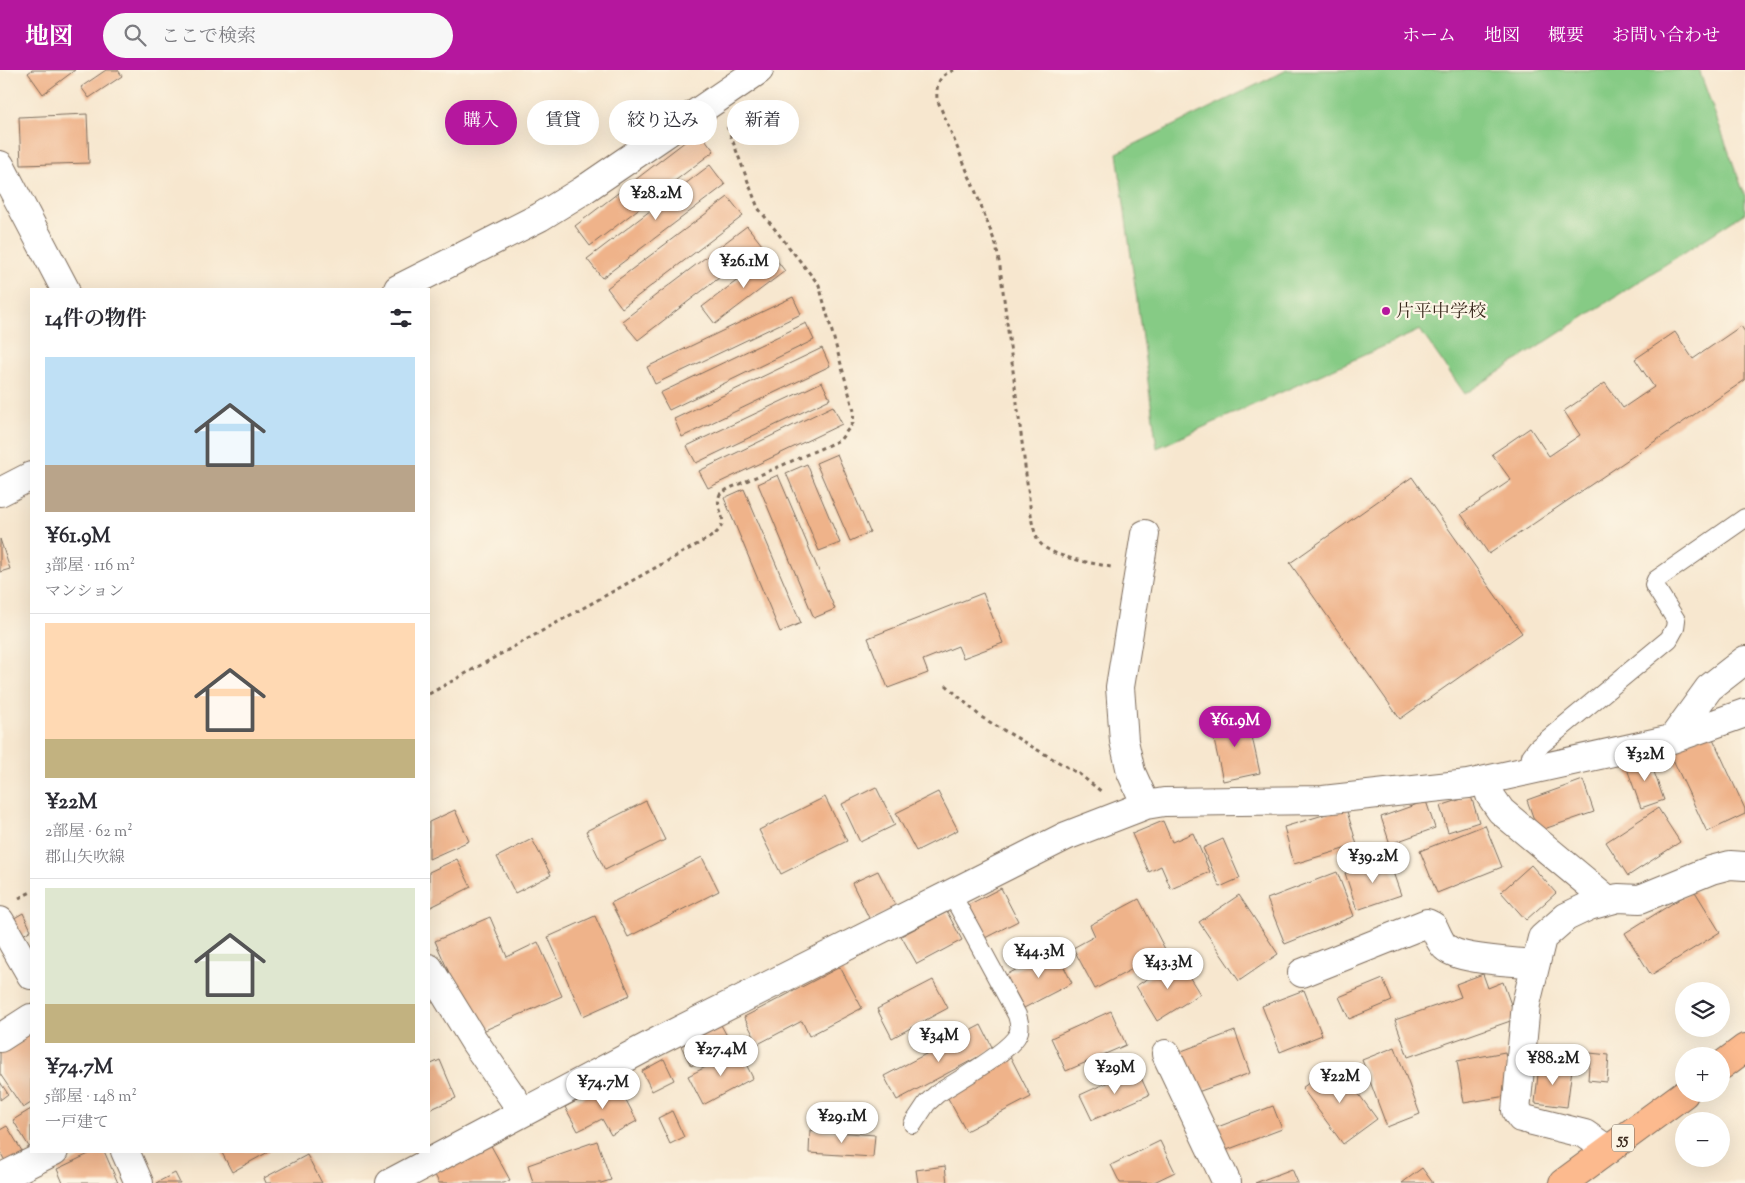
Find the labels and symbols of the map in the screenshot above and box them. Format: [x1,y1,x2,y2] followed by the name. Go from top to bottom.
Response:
[615,178,697,221] pin: ¥28.2M
[703,246,785,289] pin: ¥26.1M
[1396,300,1486,326] place label: 片平中学校
[1380,305,1392,317] marker: 片平中学校
[1194,706,1276,748] pin: ¥61.9M
[1615,740,1675,782] pin: ¥32M
[1332,842,1414,884] pin: ¥39.2M
[998,936,1080,979] pin: ¥44.3M
[1127,948,1209,990] pin: ¥43.3M
[909,1020,969,1063] pin: ¥34M
[680,1034,762,1077] pin: ¥27.4M
[1512,1044,1594,1086] pin: ¥88.2M
[1085,1052,1145,1095] pin: ¥29M
[1310,1062,1370,1104] pin: ¥22M
[562,1068,644,1110] pin: ¥74.7M
[801,1102,883,1144] pin: ¥29.1M
[1612,1124,1634,1152] road number: 55

